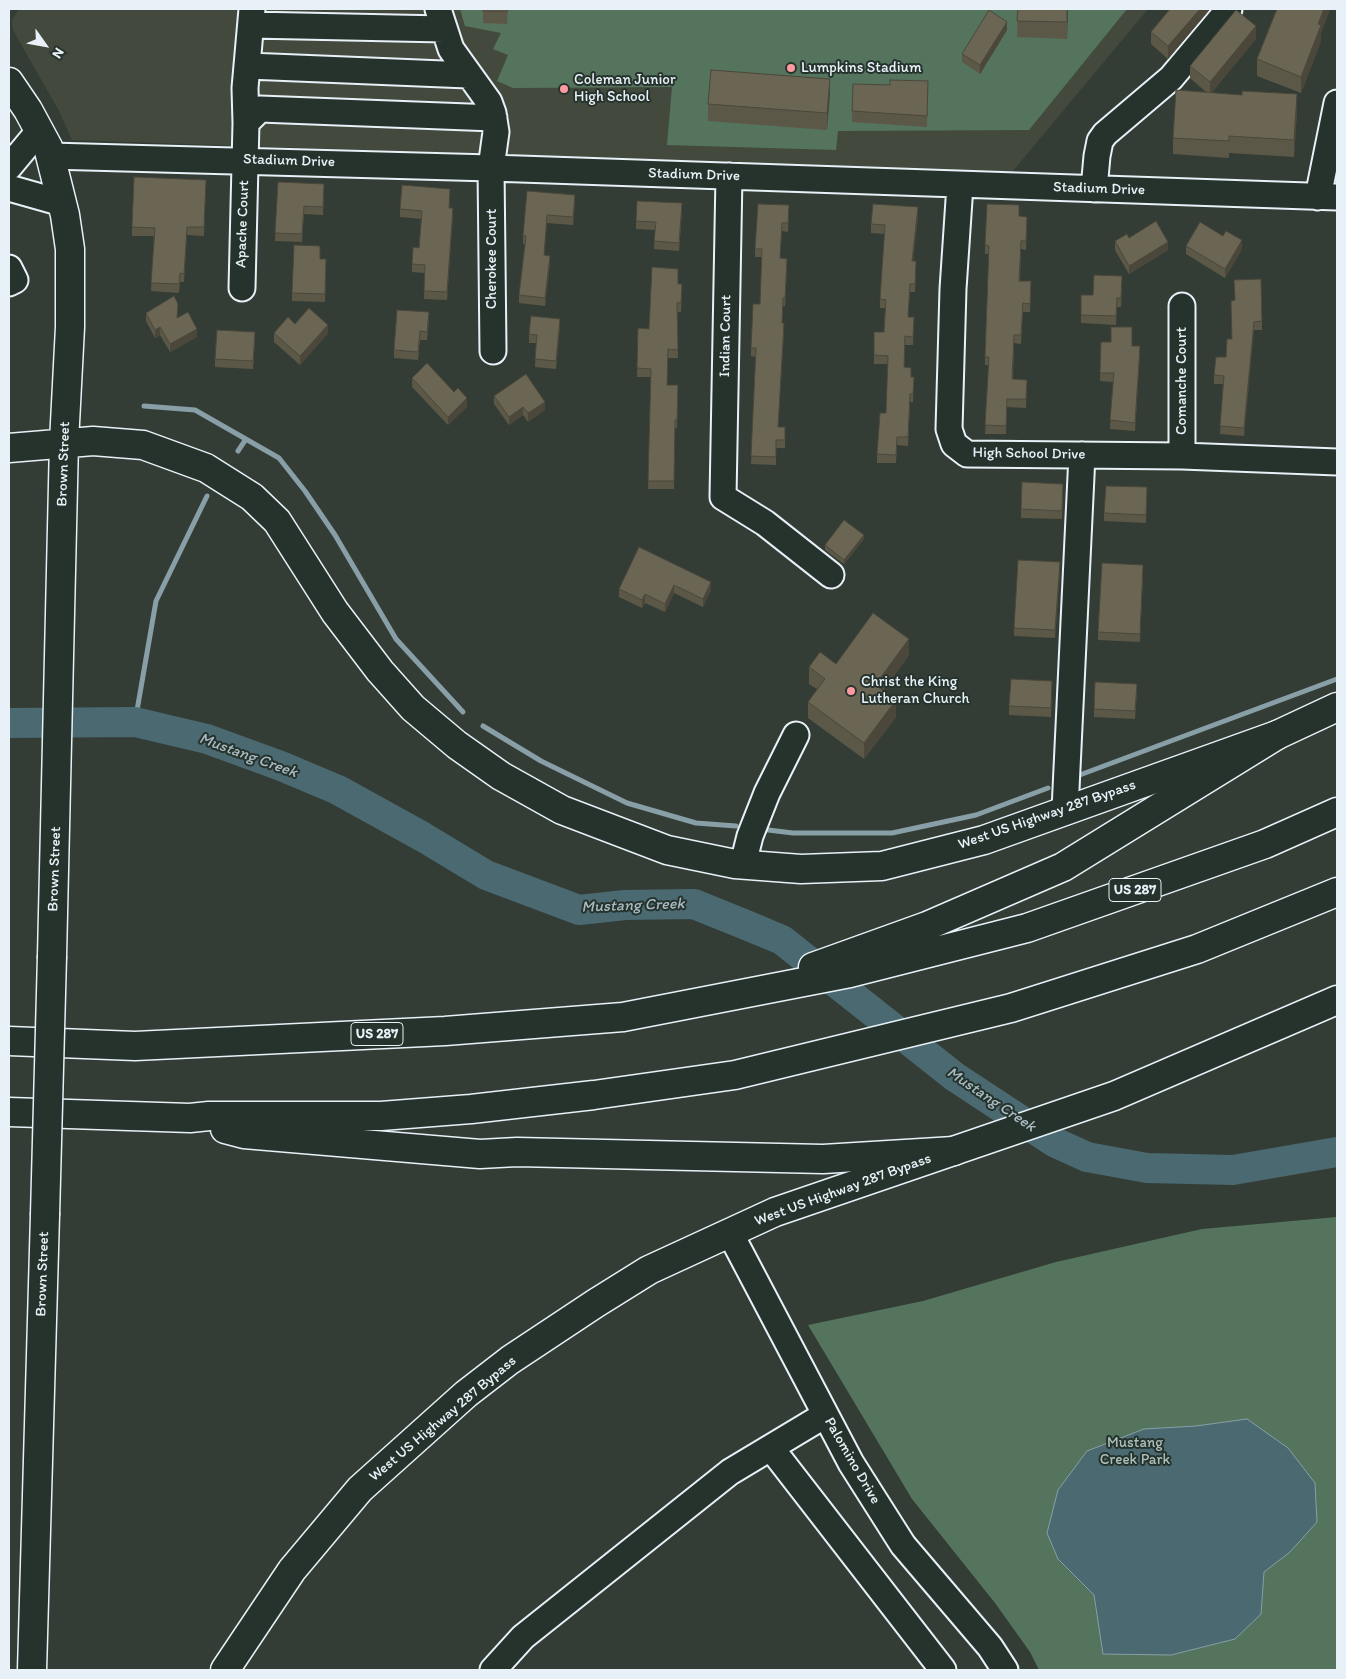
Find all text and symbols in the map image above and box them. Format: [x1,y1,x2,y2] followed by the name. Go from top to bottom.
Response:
[20,20,70,70] north arrow
[48,45,68,62] text: N
[801,59,922,77] place label: Lumpkins Stadium
[785,62,797,74] marker: Lumpkins Stadium
[574,71,676,106] place label: Coleman Junior High School
[558,83,570,95] marker: Coleman Junior High School
[243,150,335,172] street label: Stadium Drive
[648,164,740,186] street label: Stadium Drive
[1053,178,1145,200] street label: Stadium Drive
[232,180,254,268] street label: Apache Court
[483,209,501,309] street label: Cherokee Court
[716,295,736,377] street label: Indian Court
[1173,327,1191,435] street label: Comanche Court
[54,421,74,507] street label: Brown Street
[972,444,1086,464] street label: High School Drive
[861,673,970,708] place label: Christ the King Lutheran Church
[845,685,857,697] marker: Christ the King Lutheran Church
[196,729,300,783] water label: Mustang Creek
[956,776,1138,854] street label: West US Highway 287 Bypass
[45,826,65,912] street label: Brown Street
[1109,878,1161,902] road number: US 287
[581,895,685,917] water label: Mustang Creek
[351,1022,403,1046] road number: US 287
[943,1063,1039,1137] water label: Mustang Creek
[752,1150,934,1230] street label: West US Highway 287 Bypass
[33,1231,53,1317] street label: Brown Street
[366,1352,520,1486] street label: West US Highway 287 Bypass
[820,1414,884,1508] street label: Palomino Drive
[1100,1434,1170,1469] park label: Mustang Creek Park

